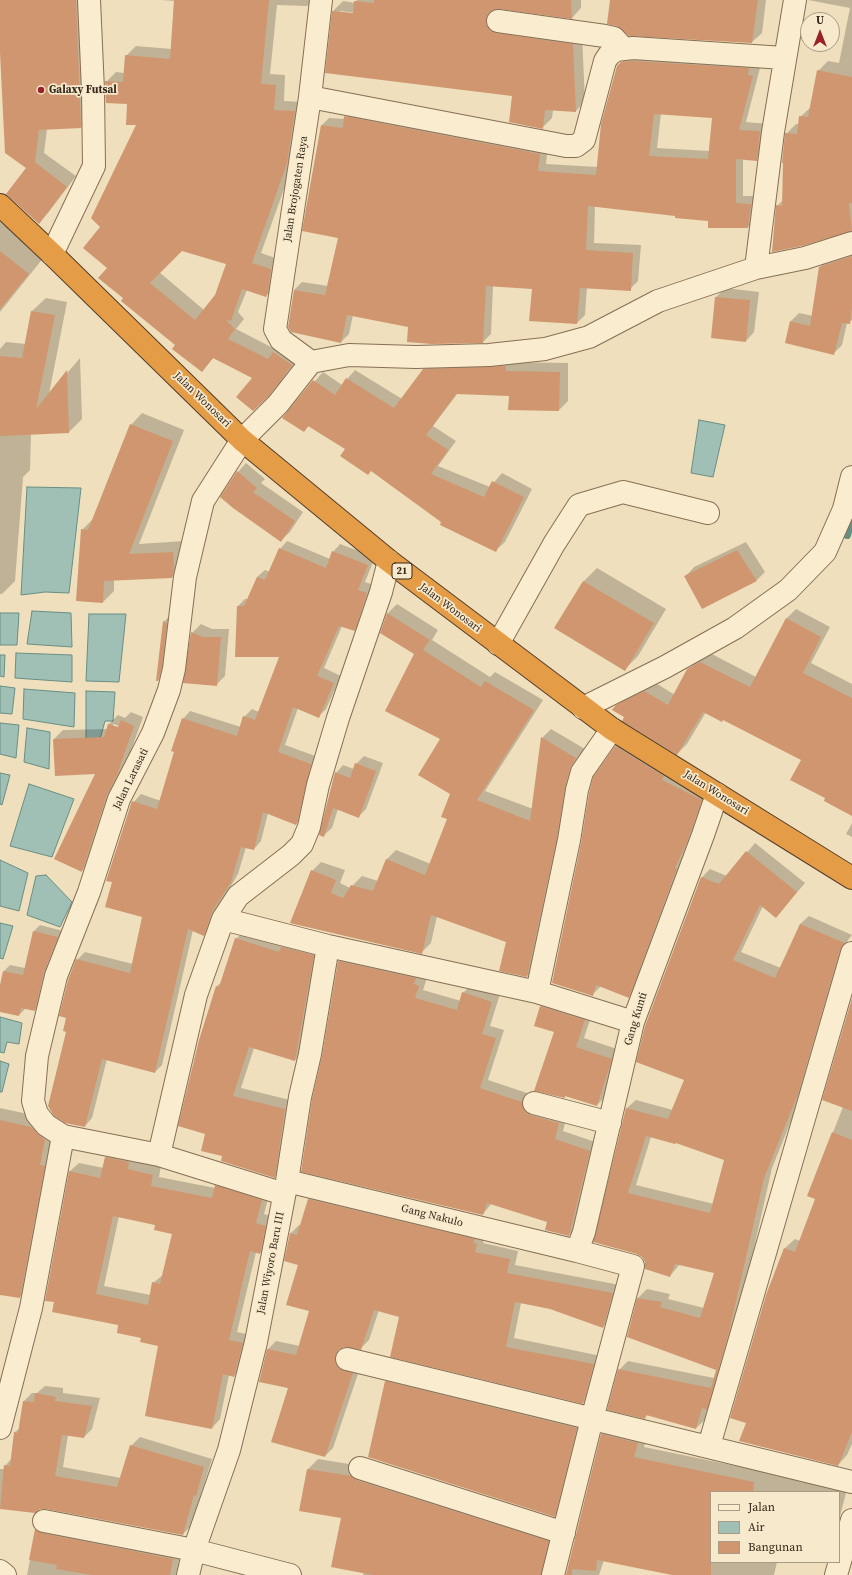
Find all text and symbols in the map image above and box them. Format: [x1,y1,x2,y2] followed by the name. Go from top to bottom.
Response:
[800,12,840,52] north arrow
[816,13,824,28] text: U
[49,83,117,97] place label: Galaxy Futsal
[36,85,46,95] marker: Galaxy Futsal
[281,135,311,243] street label: Jalan Brojogaten Raya
[171,369,233,431] street label: Jalan Wonosari
[392,563,412,579] road number: 21
[416,580,484,636] street label: Jalan Wonosari
[110,746,152,812] street label: Jalan Larasati
[681,768,751,818] street label: Jalan Wonosari
[622,991,650,1047] street label: Gang Kunti
[400,1202,464,1230] street label: Gang Nakulo
[255,1211,287,1315] street label: Jalan Wiyoro Baru III
[710,1491,840,1563] legend
[748,1499,775,1515] text: Jalan
[748,1519,765,1535] text: Air
[748,1539,803,1555] text: Bangunan

